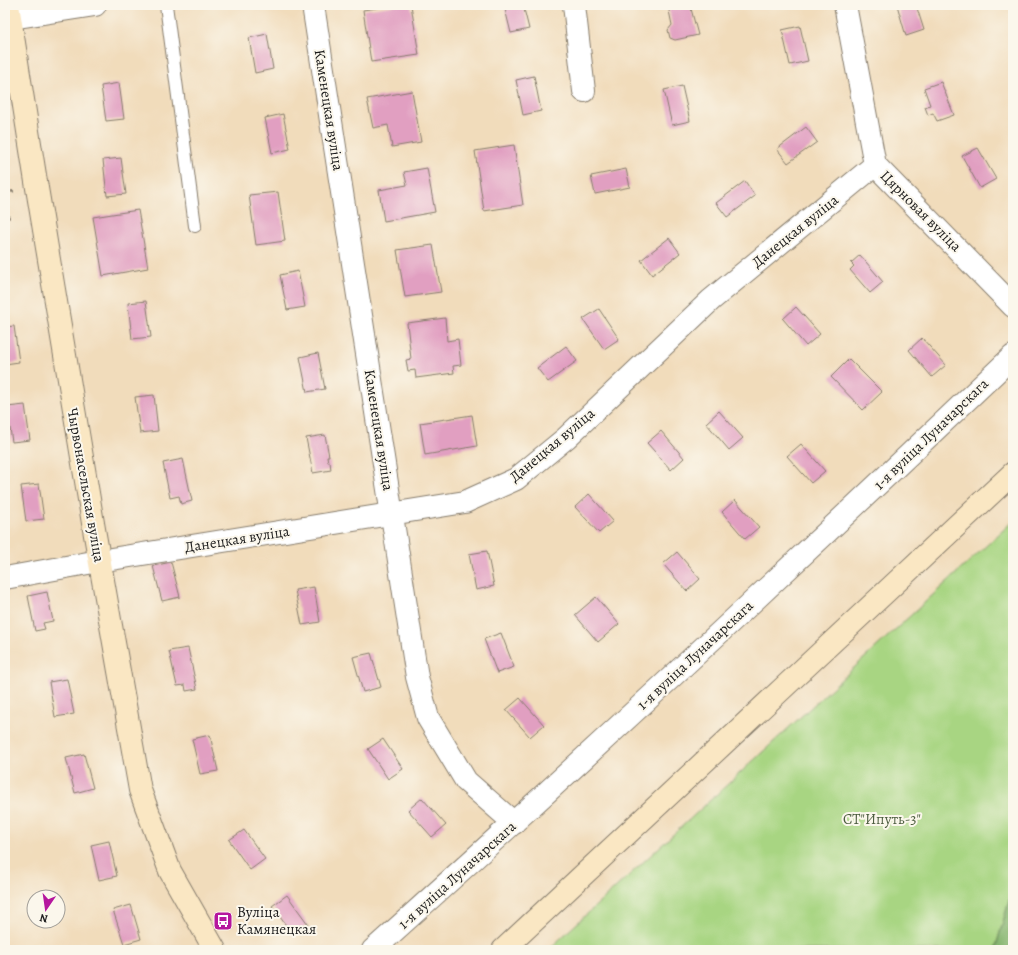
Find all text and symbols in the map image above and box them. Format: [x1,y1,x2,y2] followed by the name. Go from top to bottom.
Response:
[310,48,348,172] street label: Каменецкая вуліца
[876,166,966,256] street label: Цярновая вуліца
[748,190,843,272] street label: Данецкая вуліца
[360,368,398,492] street label: Каменецкая вуліца
[869,374,993,494] street label: 1-я вуліца Луначарскага
[505,403,599,487] street label: Данецкая вуліца
[63,406,109,564] street label: Чырвонасельская вуліца
[183,521,291,557] street label: Данецкая вуліца
[632,596,758,714] street label: 1-я вуліца Луначарскага
[843,809,921,829] park label: СТ"Ипуть-3"
[394,817,520,933] street label: 1-я вуліца Луначарскага
[26,889,66,929] north arrow
[237,902,316,939] place label: Вуліца Камянецкая
[38,910,49,926] text: N
[212,910,234,932] bus stop icon: Вуліца Камянецкая

